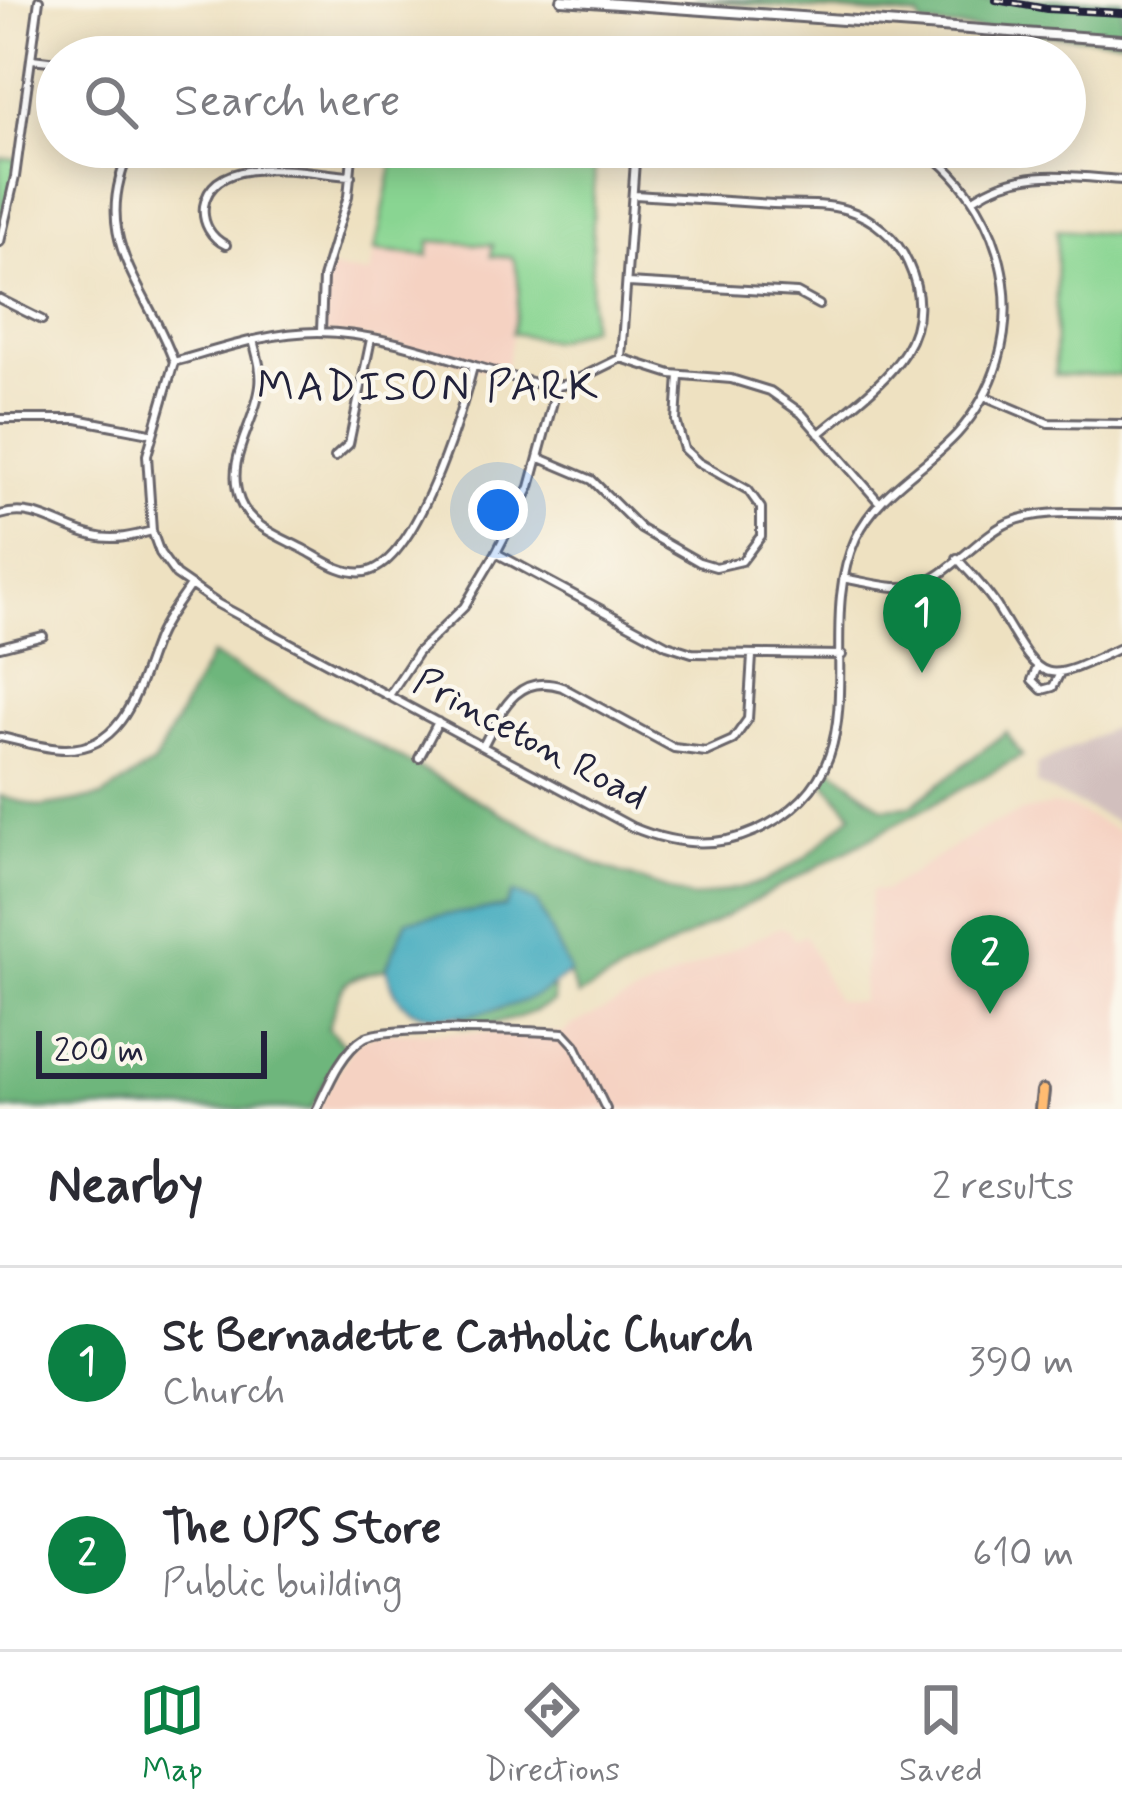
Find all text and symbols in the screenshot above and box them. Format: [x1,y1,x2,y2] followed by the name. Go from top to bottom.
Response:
[36,36,1086,168] search box
[78,69,144,135] icon: search
[174,73,401,132] text: Search here
[257,361,601,416] district label: MADISON PARK
[468,480,528,540] your location
[883,574,961,673] pin: 1
[404,657,656,823] street label: Princeton Road
[951,915,1029,1014] pin: 2
[36,1025,267,1078] scale bar
[54,1030,144,1074] text: 200 m
[48,1154,203,1220] text: Nearby
[932,1162,1074,1213] text: 2 results
[162,1308,754,1367] text: St Bernadette Catholic Church
[78,1337,96,1388] text: 1
[968,1337,1074,1388] text: 390 m
[162,1367,285,1418] text: Church
[162,1500,441,1559] text: The UPS Store
[77,1529,97,1580] text: 2
[972,1529,1074,1580] text: 610 m
[162,1559,402,1610] text: Public building
[139,1677,205,1793] tab: Map
[484,1677,620,1793] tab: Directions
[899,1677,983,1793] tab: Saved

